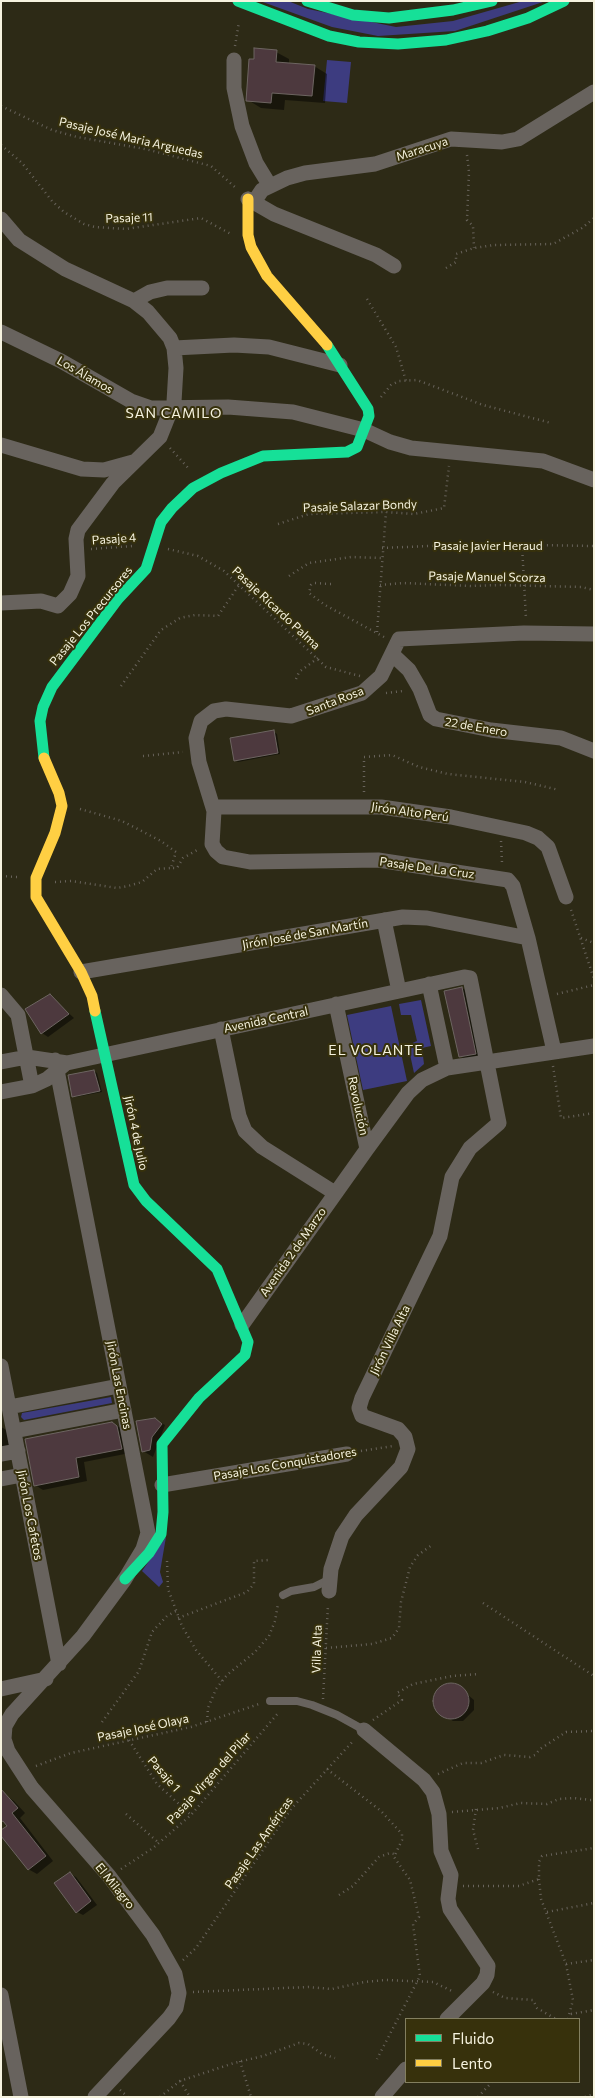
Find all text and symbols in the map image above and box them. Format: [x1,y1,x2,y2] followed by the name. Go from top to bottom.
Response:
[58,114,204,162] street label: Pasaje José Maria Arguedas
[394,134,450,164] street label: Maracuya
[105,210,153,226] street label: Pasaje 11
[54,353,116,397] street label: Los Álamos
[124,405,224,421] district label: SAN CAMILO
[303,497,417,515] street label: Pasaje Salazar Bondy
[91,530,137,548] street label: Pasaje 4
[433,539,543,553] street label: Pasaje Javier Heraud
[47,563,135,669] street label: Pasaje Los Precursores
[229,563,323,653] street label: Pasaje Ricardo Palma
[428,569,546,585] street label: Pasaje Manuel Scorza
[304,684,366,718] street label: Santa Rosa
[444,714,508,740] street label: 22 de Enero
[370,799,450,825] street label: Jirón Alto Perú
[379,854,475,882] street label: Pasaje De La Cruz
[241,916,369,952] street label: Jirón José de San Martín
[222,1004,310,1036] street label: Avenida Central
[327,1042,425,1058] district label: EL VOLANTE
[345,1075,371,1137] street label: Revolución
[121,1094,151,1172] street label: Jirón 4 de Julio
[257,1205,329,1299] street label: Avenida 2 de Marzo
[367,1303,413,1377] street label: Jirón Villa Alta
[103,1339,135,1431] street label: Jirón Las Encinas
[212,1444,358,1484] street label: Pasaje Los Conquistadores
[14,1469,46,1561] street label: Jirón Los Cafetos
[309,1625,325,1673] street label: Villa Alta
[96,1711,190,1745] street label: Pasaje José Olaya
[164,1729,254,1827] street label: Pasaje Virgen del Pilar
[145,1753,183,1795] street label: Pasaje 1
[222,1794,296,1892] street label: Pasaje Las Américas
[92,1860,138,1912] street label: El Milagro
[405,2018,580,2083] legend
[452,2029,494,2047] text: Fluido
[452,2054,492,2072] text: Lento

